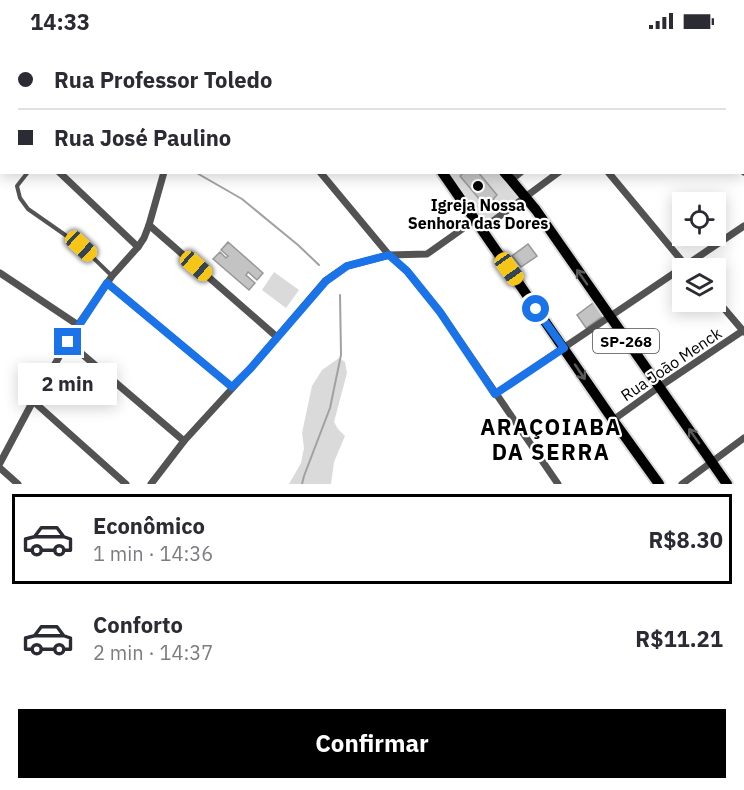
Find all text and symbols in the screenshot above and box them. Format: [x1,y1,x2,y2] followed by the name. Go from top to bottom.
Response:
[30,7,90,36] text: 14:33
[54,65,272,94] text: Rua Professor Toledo
[54,123,231,152] text: Rua José Paulino
[471,179,485,193] marker: Igreja Nossa Senhora das Dores
[672,192,726,312] map controls
[672,192,726,246] button: locate
[408,195,548,233] place label: Igreja Nossa Senhora das Dores
[62,227,100,265] car
[177,247,215,285] car
[491,249,527,289] car
[672,258,726,312] button: layers
[576,269,588,285] one-way arrow
[522,295,549,322] route start
[617,323,726,405] street label: Rua João Menck
[54,328,81,355] route end
[593,329,659,353] road number: SP-268
[19,363,118,405] callout: 2 min
[574,363,586,379] one-way arrow
[41,370,94,397] text: 2 min
[480,412,622,466] district label: ARAÇOIABA DA SERRA
[688,429,700,445] one-way arrow
[93,511,205,540] text: Econômico
[21,512,75,566] icon: car
[649,525,723,554] text: R$8.30
[93,540,213,567] text: 1 min · 14:36
[93,610,183,639] text: Conforto
[21,611,75,665] icon: car
[635,624,723,653] text: R$11.21
[93,639,213,666] text: 2 min · 14:37
[18,709,726,778] button: Confirmar

